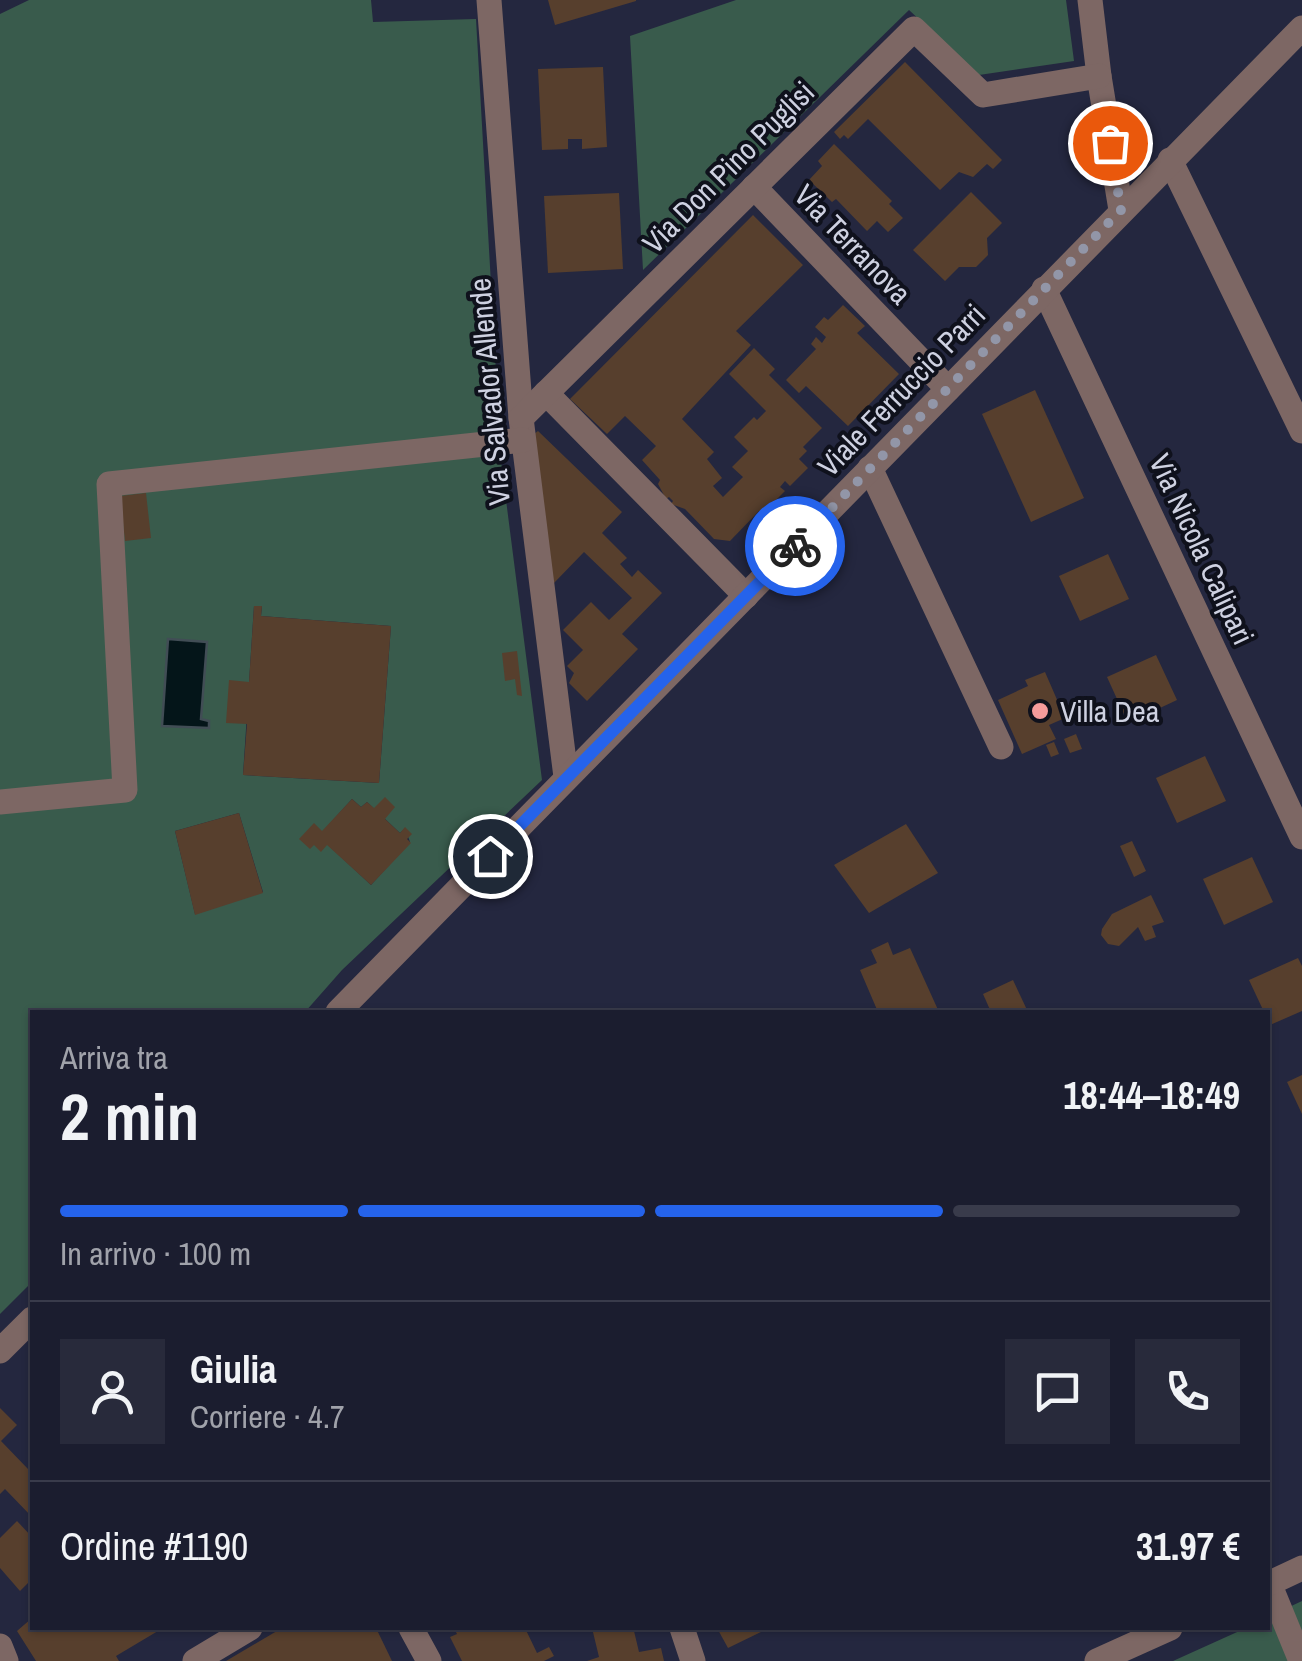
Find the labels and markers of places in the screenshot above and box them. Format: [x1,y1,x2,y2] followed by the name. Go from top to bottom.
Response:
[1068,101,1153,186] pin
[1060,691,1160,731] place label: Villa Dea
[1029,700,1051,722] marker: Villa Dea
[448,814,533,899] pin

